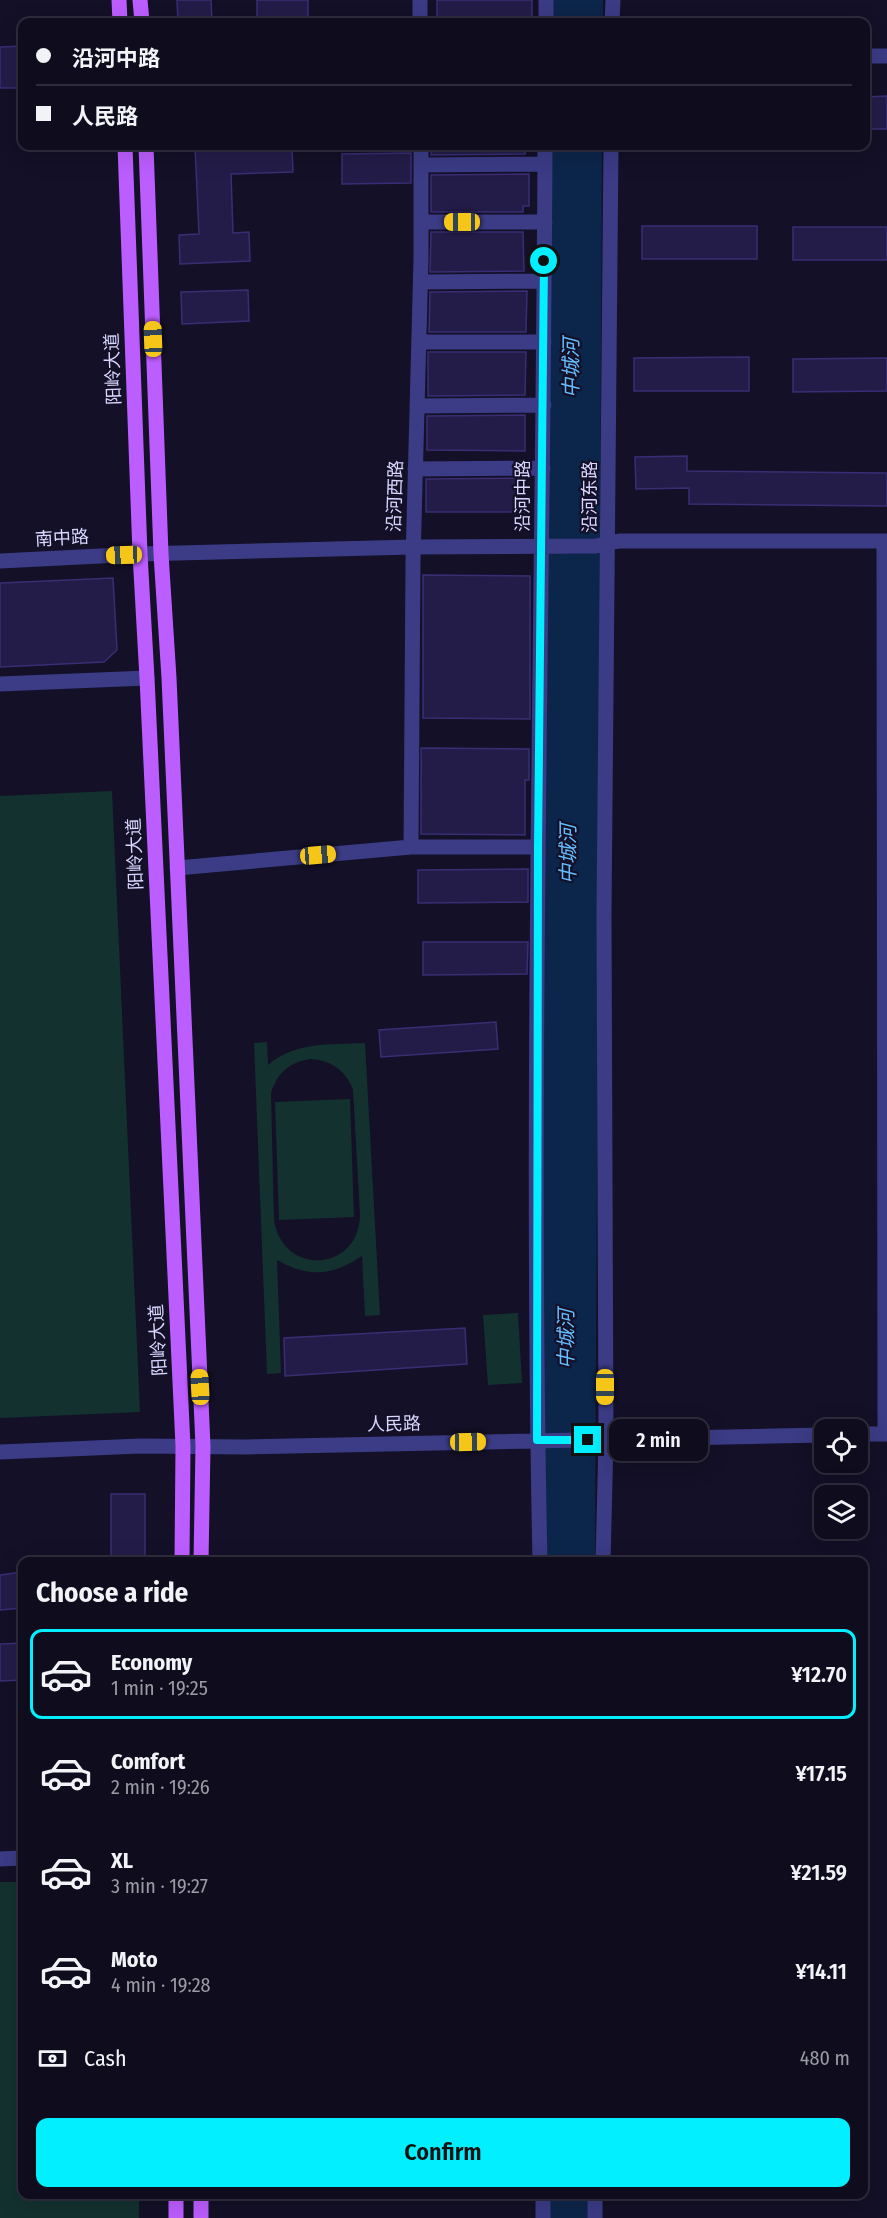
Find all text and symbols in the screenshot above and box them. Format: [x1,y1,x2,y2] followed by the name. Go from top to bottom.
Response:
[72,45,160,72] text: 沿河中路
[72,103,138,130] text: 人民路
[444,213,480,231] car
[530,247,557,274] route start
[143,321,163,357] car
[101,333,125,405] street label: 阳岭大道
[559,334,583,398] water label: 中城河
[383,460,407,532] street label: 沿河西路
[512,460,534,532] street label: 沿河中路
[579,461,601,533] street label: 沿河东路
[34,526,90,550] street label: 南中路
[106,545,142,565] car
[123,818,147,890] street label: 阳岭大道
[556,820,580,884] water label: 中城河
[299,844,337,866] car
[145,1303,171,1377] street label: 阳岭大道
[554,1305,578,1369] water label: 中城河
[190,1369,210,1405] car
[596,1369,614,1405] car
[367,1413,421,1435] street label: 人民路
[609,1419,708,1461] callout: 2 min
[814,1419,868,1539] map controls
[814,1419,868,1473] button: locate
[574,1426,601,1453] route end
[636,1428,681,1452] text: 2 min
[450,1433,486,1451] car
[814,1485,868,1539] button: layers
[36,1577,188,1609] text: Choose a ride
[39,1647,93,1701] icon: car
[111,1649,192,1676] text: Economy
[791,1661,847,1688] text: ¥12.70
[111,1676,208,1700] text: 1 min · 19:25
[39,1746,93,1800] icon: car
[111,1748,185,1775] text: Comfort
[795,1760,847,1787] text: ¥17.15
[111,1775,210,1799] text: 2 min · 19:26
[39,1845,93,1899] icon: car
[111,1847,133,1874] text: XL
[791,1859,847,1886] text: ¥21.59
[111,1874,208,1898] text: 3 min · 19:27
[39,1944,93,1998] icon: car
[111,1946,158,1973] text: Moto
[795,1958,847,1985] text: ¥14.11
[111,1973,211,1997] text: 4 min · 19:28
[36,2042,69,2075] icon: cash
[84,2045,127,2072] text: Cash
[800,2046,850,2070] text: 480 m
[36,2118,850,2187] button: Confirm

